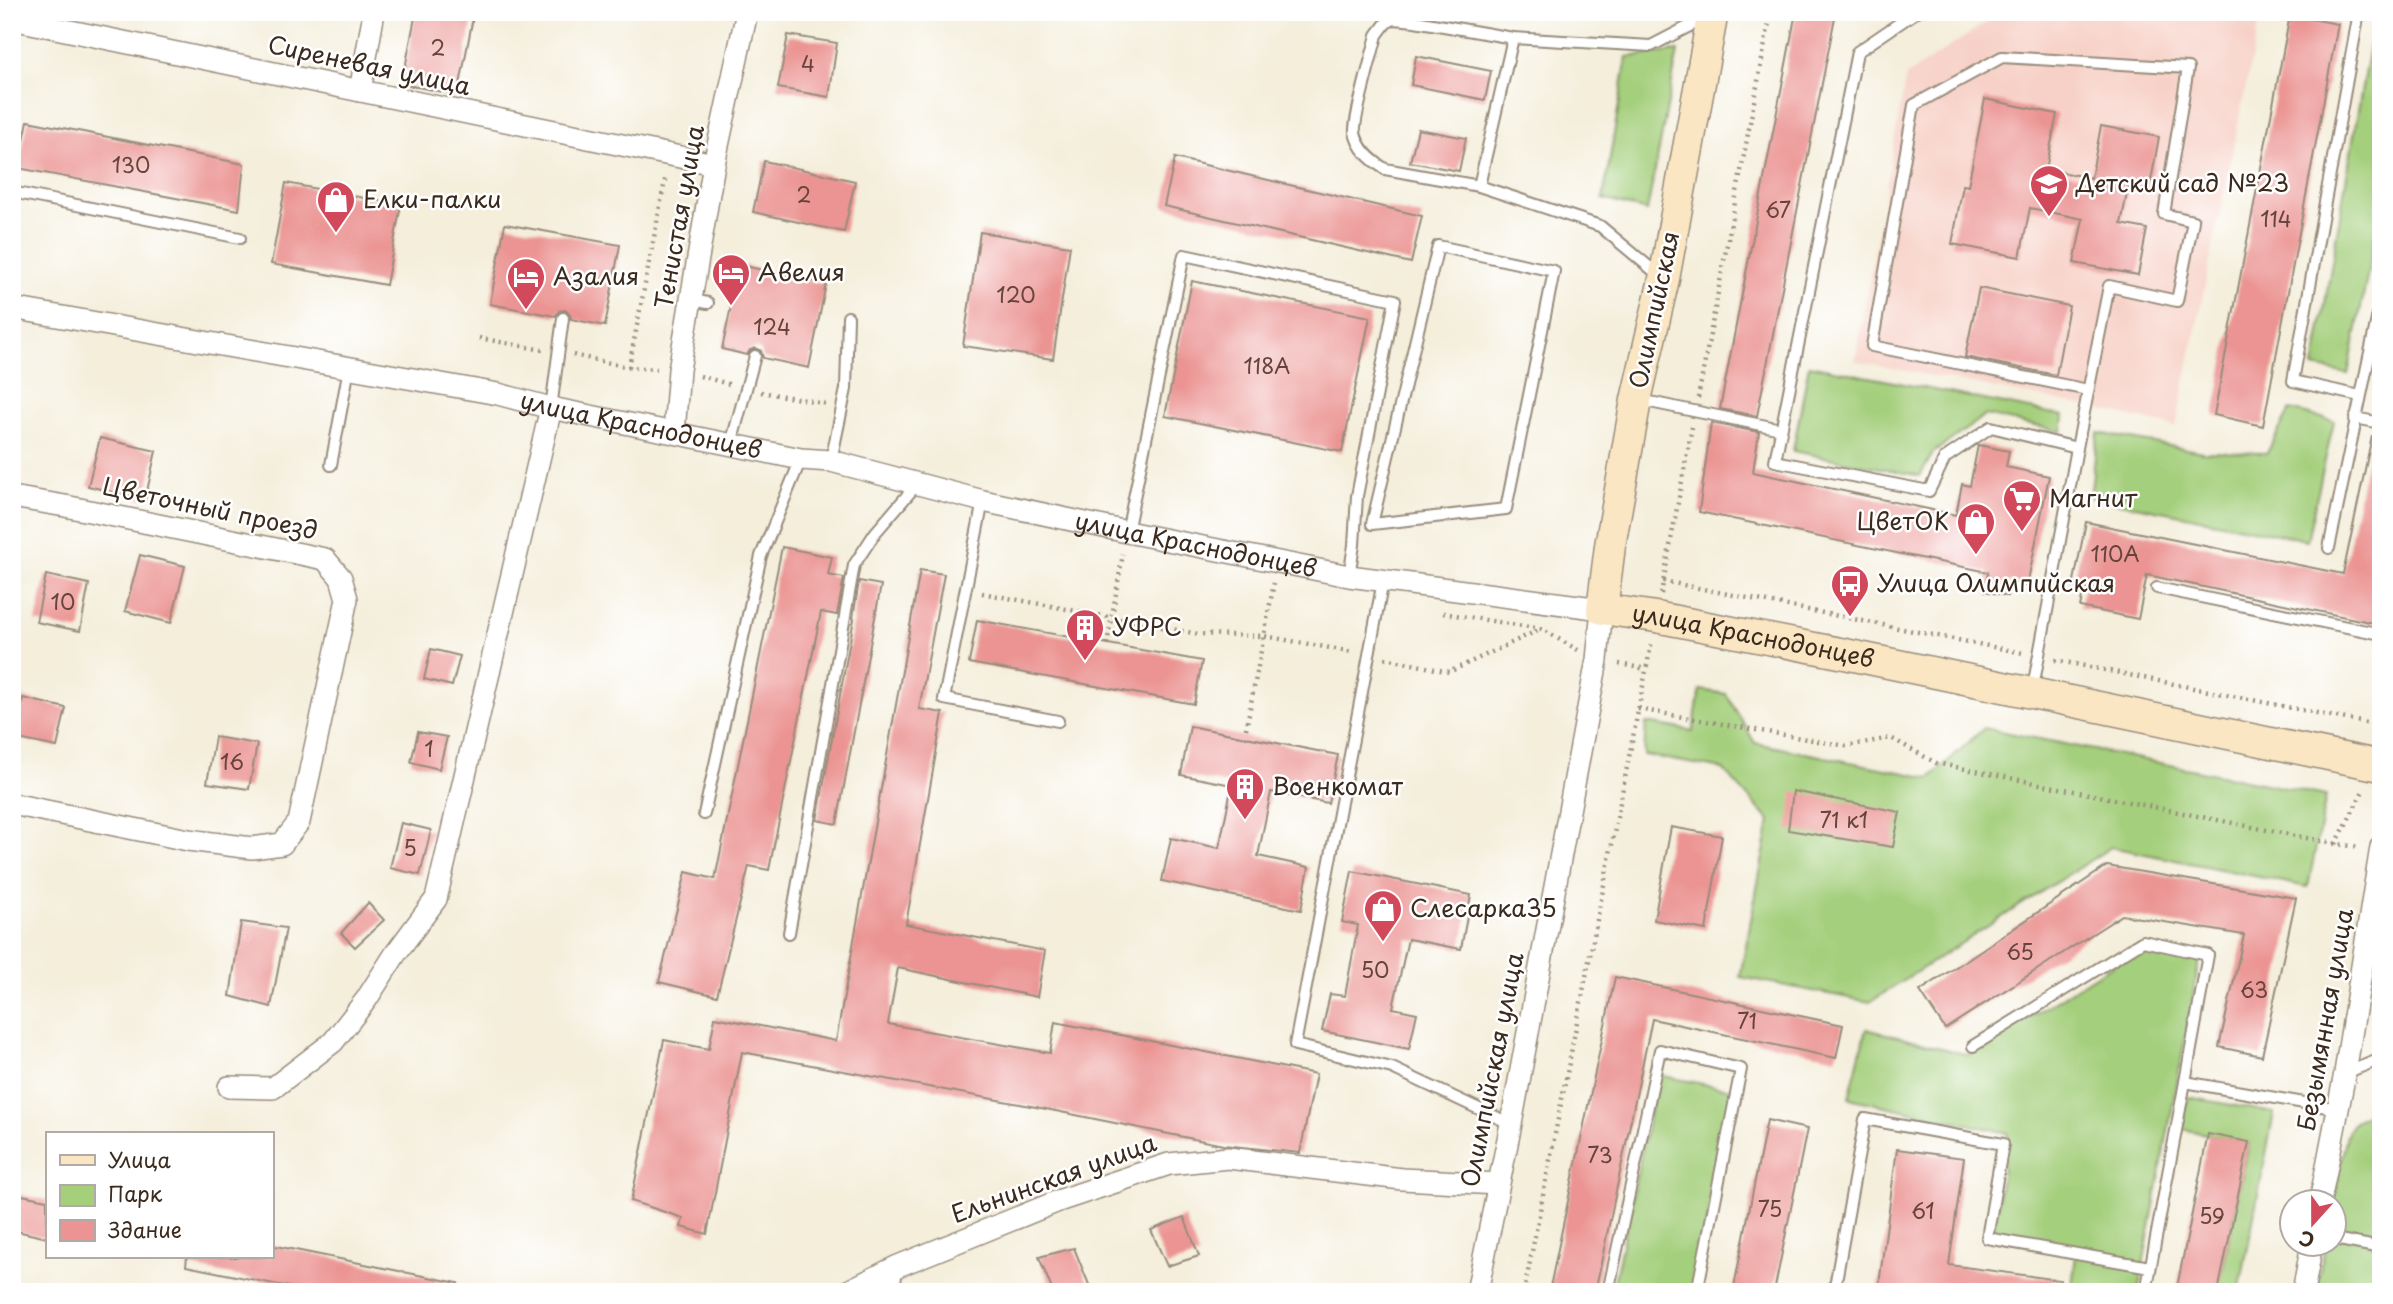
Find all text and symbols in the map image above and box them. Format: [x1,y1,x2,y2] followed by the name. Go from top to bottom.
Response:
[265,25,474,103] street label: Сиреневая улица
[431,31,445,63] house number: 2
[801,47,815,79] house number: 4
[644,122,712,311] street label: Тенистая улица
[112,148,150,180] house number: 130
[2028,163,2070,218] school or university icon: Детский сад №23
[2075,164,2289,200] place label: Детский сад №23
[797,178,811,210] house number: 2
[315,179,357,234] shop icon: Елки-палки
[363,180,501,216] place label: Елки-палки
[1765,193,1791,225] house number: 67
[2260,202,2292,234] house number: 114
[1619,228,1687,392] street label: Олимпийская
[710,252,752,307] hotel icon: Авелия
[758,253,845,289] place label: Авелия
[505,256,547,311] hotel icon: Азалия
[553,257,639,293] place label: Азалия
[996,278,1036,310] house number: 120
[753,310,791,342] house number: 124
[1244,349,1290,381] house number: 118А
[517,381,765,467] street label: улица Краснодонцев
[100,467,321,547] street label: Цветочный проезд
[2001,478,2043,533] supermarket icon: Магнит
[2049,479,2138,515] place label: Магнит
[1072,501,1320,585] street label: улица Краснодонцев
[1955,501,1997,556] shop icon: ЦветОК
[1857,502,1949,538] place label: ЦветОК
[2090,537,2140,569] house number: 110А
[1829,563,1871,618] bus stop icon: Улица Олимпийская
[1877,564,2115,600] place label: Улица Олимпийская
[51,585,75,617] house number: 10
[1630,594,1878,676] street label: улица Краснодонцев
[1064,607,1106,662] building icon: УФРС
[1112,608,1182,644] place label: УФРС
[424,732,434,764] house number: 1
[220,745,244,777] house number: 16
[1224,766,1266,821] building icon: Военкомат
[1272,767,1404,803] place label: Военкомат
[1820,803,1868,835] house number: 71 к1
[403,831,417,863] house number: 5
[1362,888,1404,943] shop icon: Слесарка35
[1410,889,1557,925] place label: Слесарка35
[2287,905,2361,1134] street label: Безымянная улица
[2006,935,2034,967] house number: 65
[1451,949,1531,1190] street label: Олимпийская улица
[1361,953,1389,985] house number: 50
[2240,973,2268,1005] house number: 63
[1737,1004,1757,1036] house number: 71
[946,1123,1161,1231] street label: Ельнинская улица
[46,1132,273,1258] legend
[1587,1138,1613,1170] house number: 73
[108,1143,171,1175] text: Улица
[108,1177,163,1209] text: Парк
[2278,1188,2348,1258] north arrow
[1758,1192,1782,1224] house number: 75
[1911,1194,1935,1226] house number: 61
[2199,1199,2225,1231] house number: 59
[108,1213,182,1245] text: Здание
[2295,1224,2318,1255] text: С

